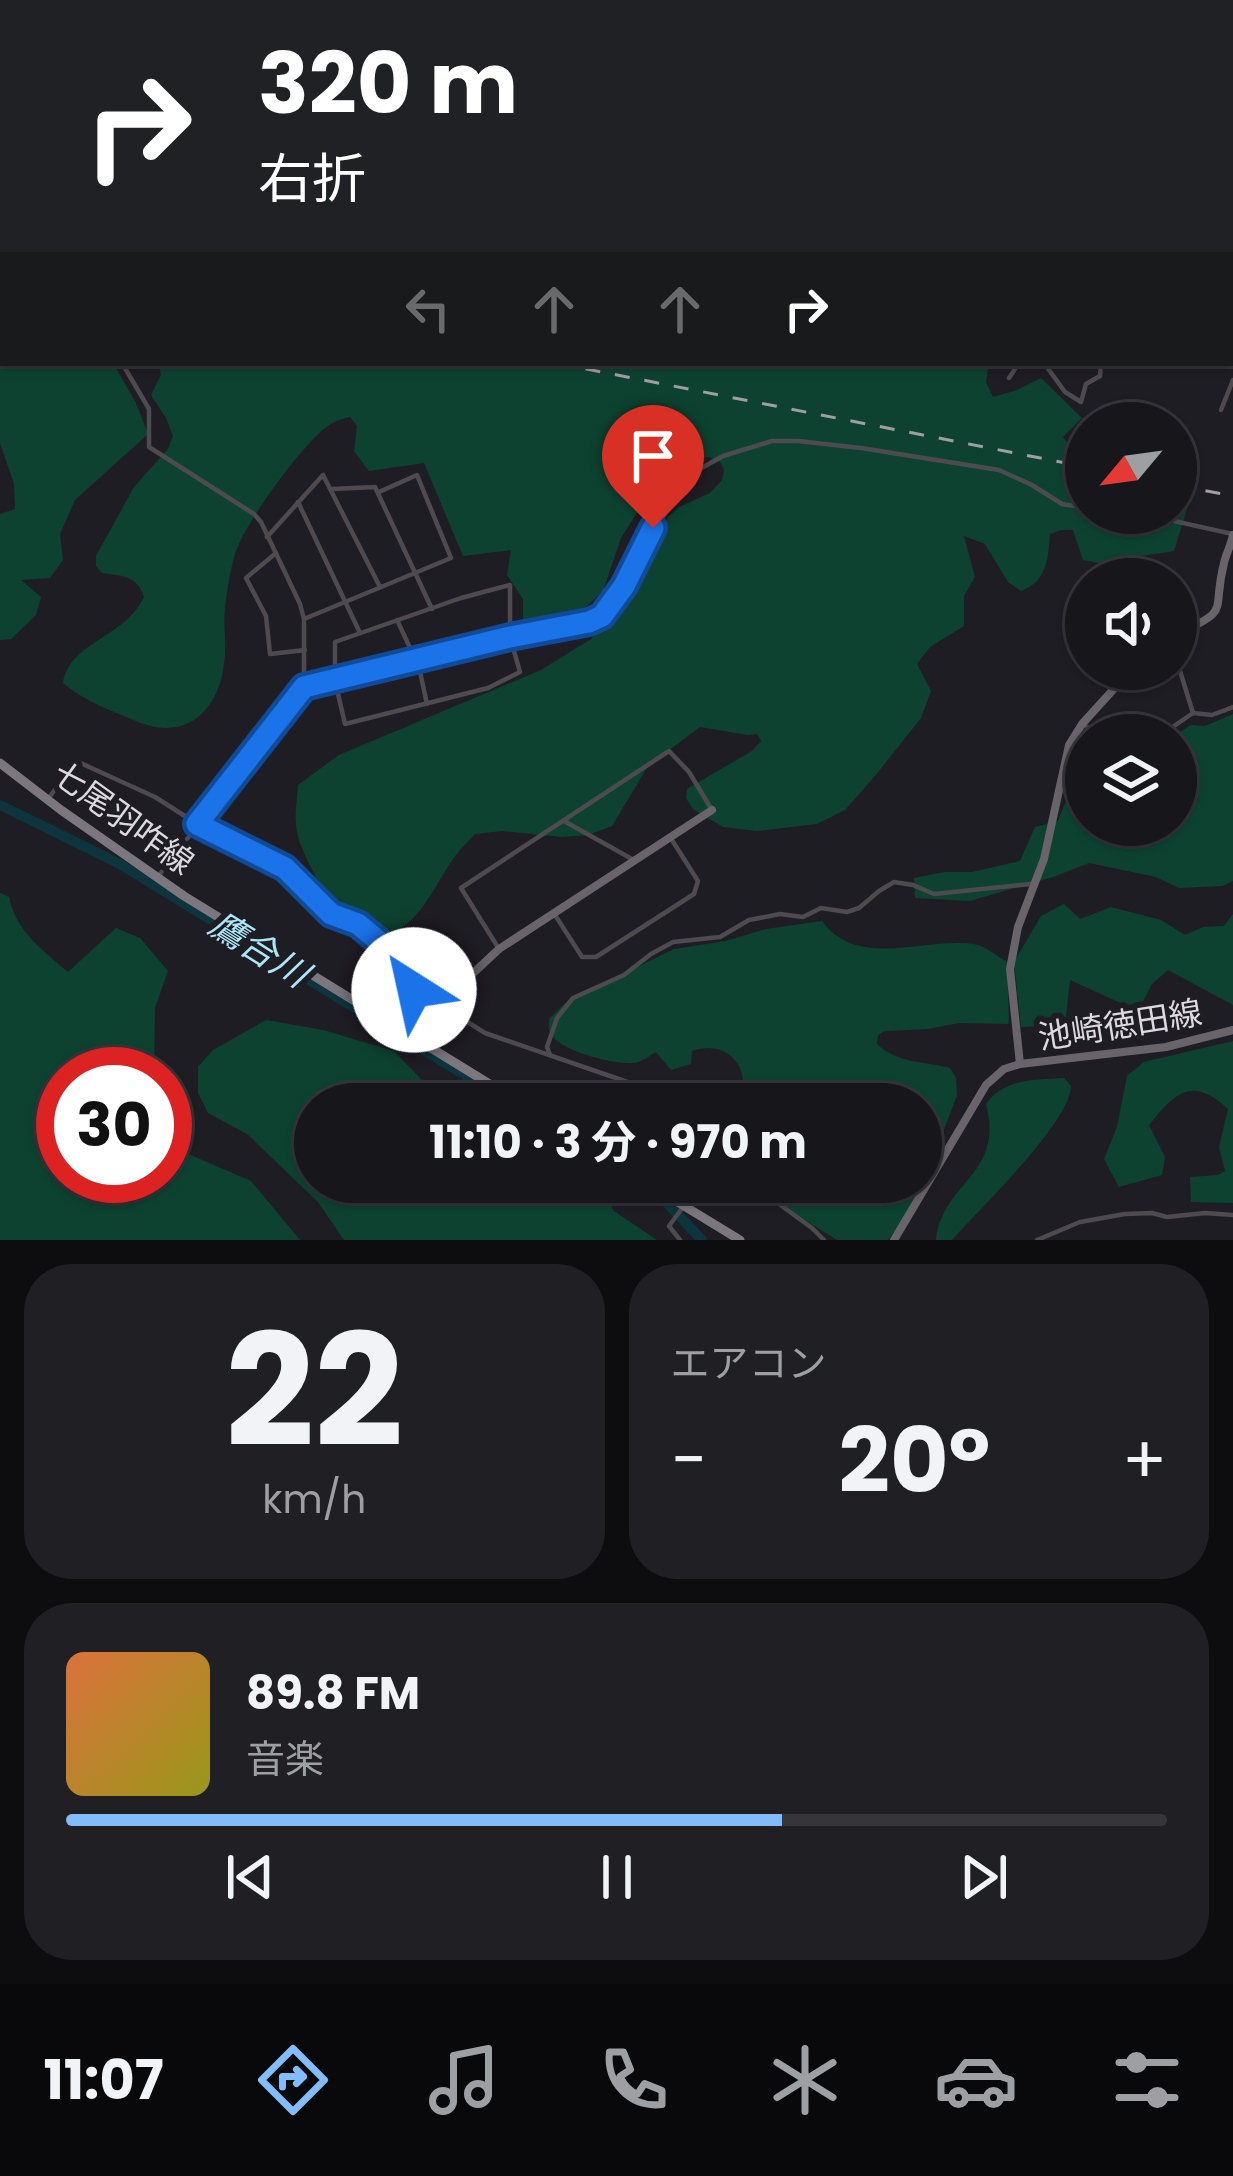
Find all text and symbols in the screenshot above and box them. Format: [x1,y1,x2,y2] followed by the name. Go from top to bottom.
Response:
[258,25,518,142] text: 320 m
[60,48,216,204] icon: right
[258,141,366,217] text: 右折
[395,276,461,342] icon: left
[521,276,587,342] icon: ahead
[647,276,713,342] icon: ahead
[773,276,839,342] icon: right
[1065,402,1197,534] north arrow
[1065,402,1197,846] map controls
[602,405,704,528] pin
[620,423,686,489] icon: arrive
[1065,558,1197,690] button: sound
[1065,714,1197,846] button: layers
[42,750,204,886] street label: 七尾羽咋線
[200,899,322,1001] water label: 鷹合川
[351,927,477,1053] position arrow
[1035,989,1205,1061] street label: 池崎徳田線
[36,1047,192,1203] speed limit sign: 30
[429,1111,807,1174] text: 11:10 · 3 分 · 970 m
[225,1282,403,1501] text: 22
[671,1336,827,1391] text: エアコン
[839,1397,990,1524] text: 20°
[671,1414,707,1506] text: −
[1122,1414,1167,1506] text: +
[262,1472,366,1527] text: km/h
[246,1662,420,1725] text: 89.8 FM
[246,1732,324,1787] text: 音楽
[217,1844,283,1910] icon: previous
[584,1844,650,1910] icon: pause
[951,1844,1017,1910] icon: next
[251,2038,335,2122] icon: directions
[422,2038,506,2122] icon: music
[592,2038,676,2122] icon: phone
[763,2038,847,2122] icon: climate
[934,2038,1018,2122] icon: car
[1105,2038,1189,2122] icon: filters
[43,2042,164,2118] text: 11:07

